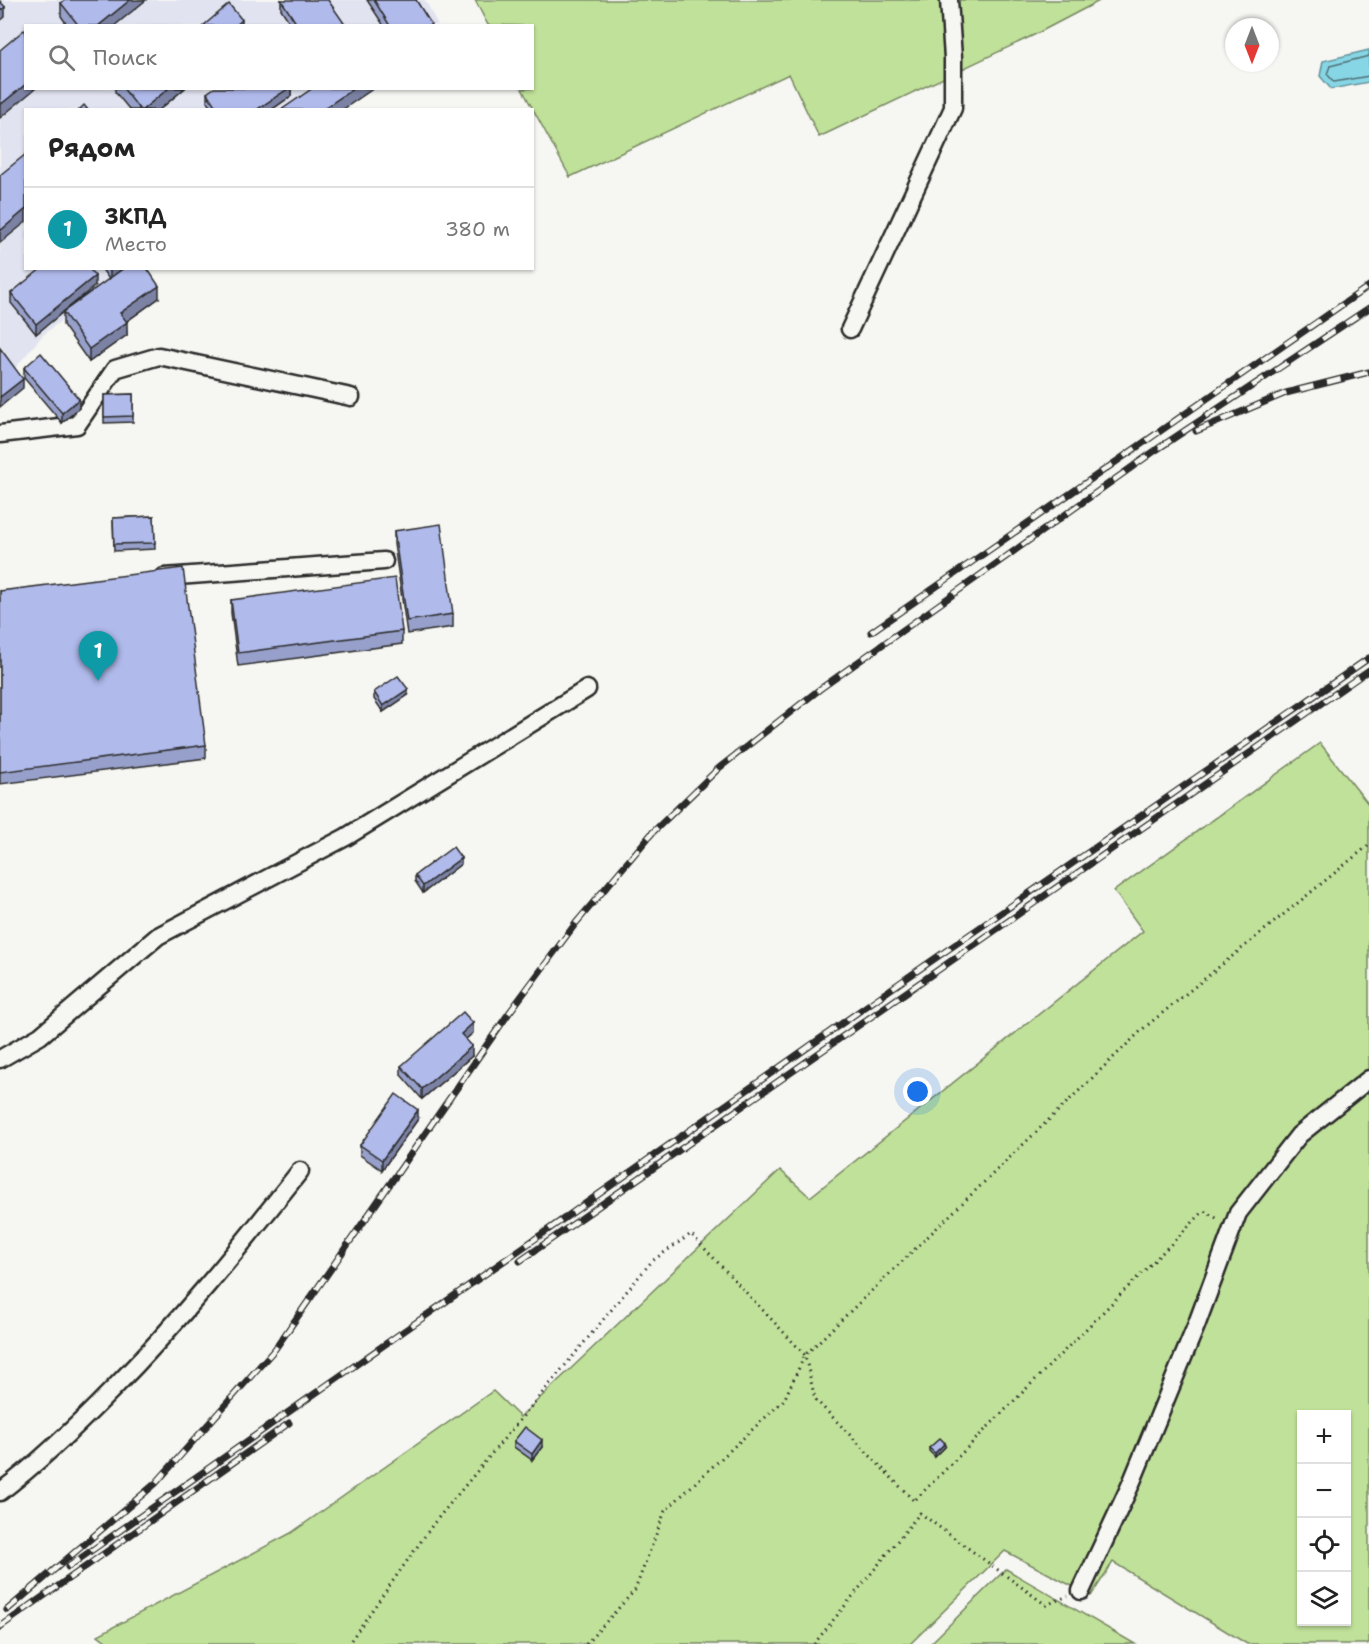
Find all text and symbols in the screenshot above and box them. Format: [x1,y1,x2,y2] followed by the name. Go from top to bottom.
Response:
[1225,18,1279,72] north arrow
[24,24,534,90] search box
[45,41,78,74] icon: search
[93,43,157,72] text: Поиск
[48,130,135,165] text: Рядом
[105,202,166,231] text: ЗКПД
[63,216,72,242] text: 1
[445,216,510,242] text: 380 m
[105,231,167,257] text: Место
[78,632,118,681] pin: 1
[903,1077,932,1106] your location
[1297,1410,1351,1626] map controls
[1297,1410,1351,1464] button: +
[1297,1464,1351,1518] button: −
[1297,1518,1351,1572] button: locate
[1297,1572,1351,1626] button: layers

